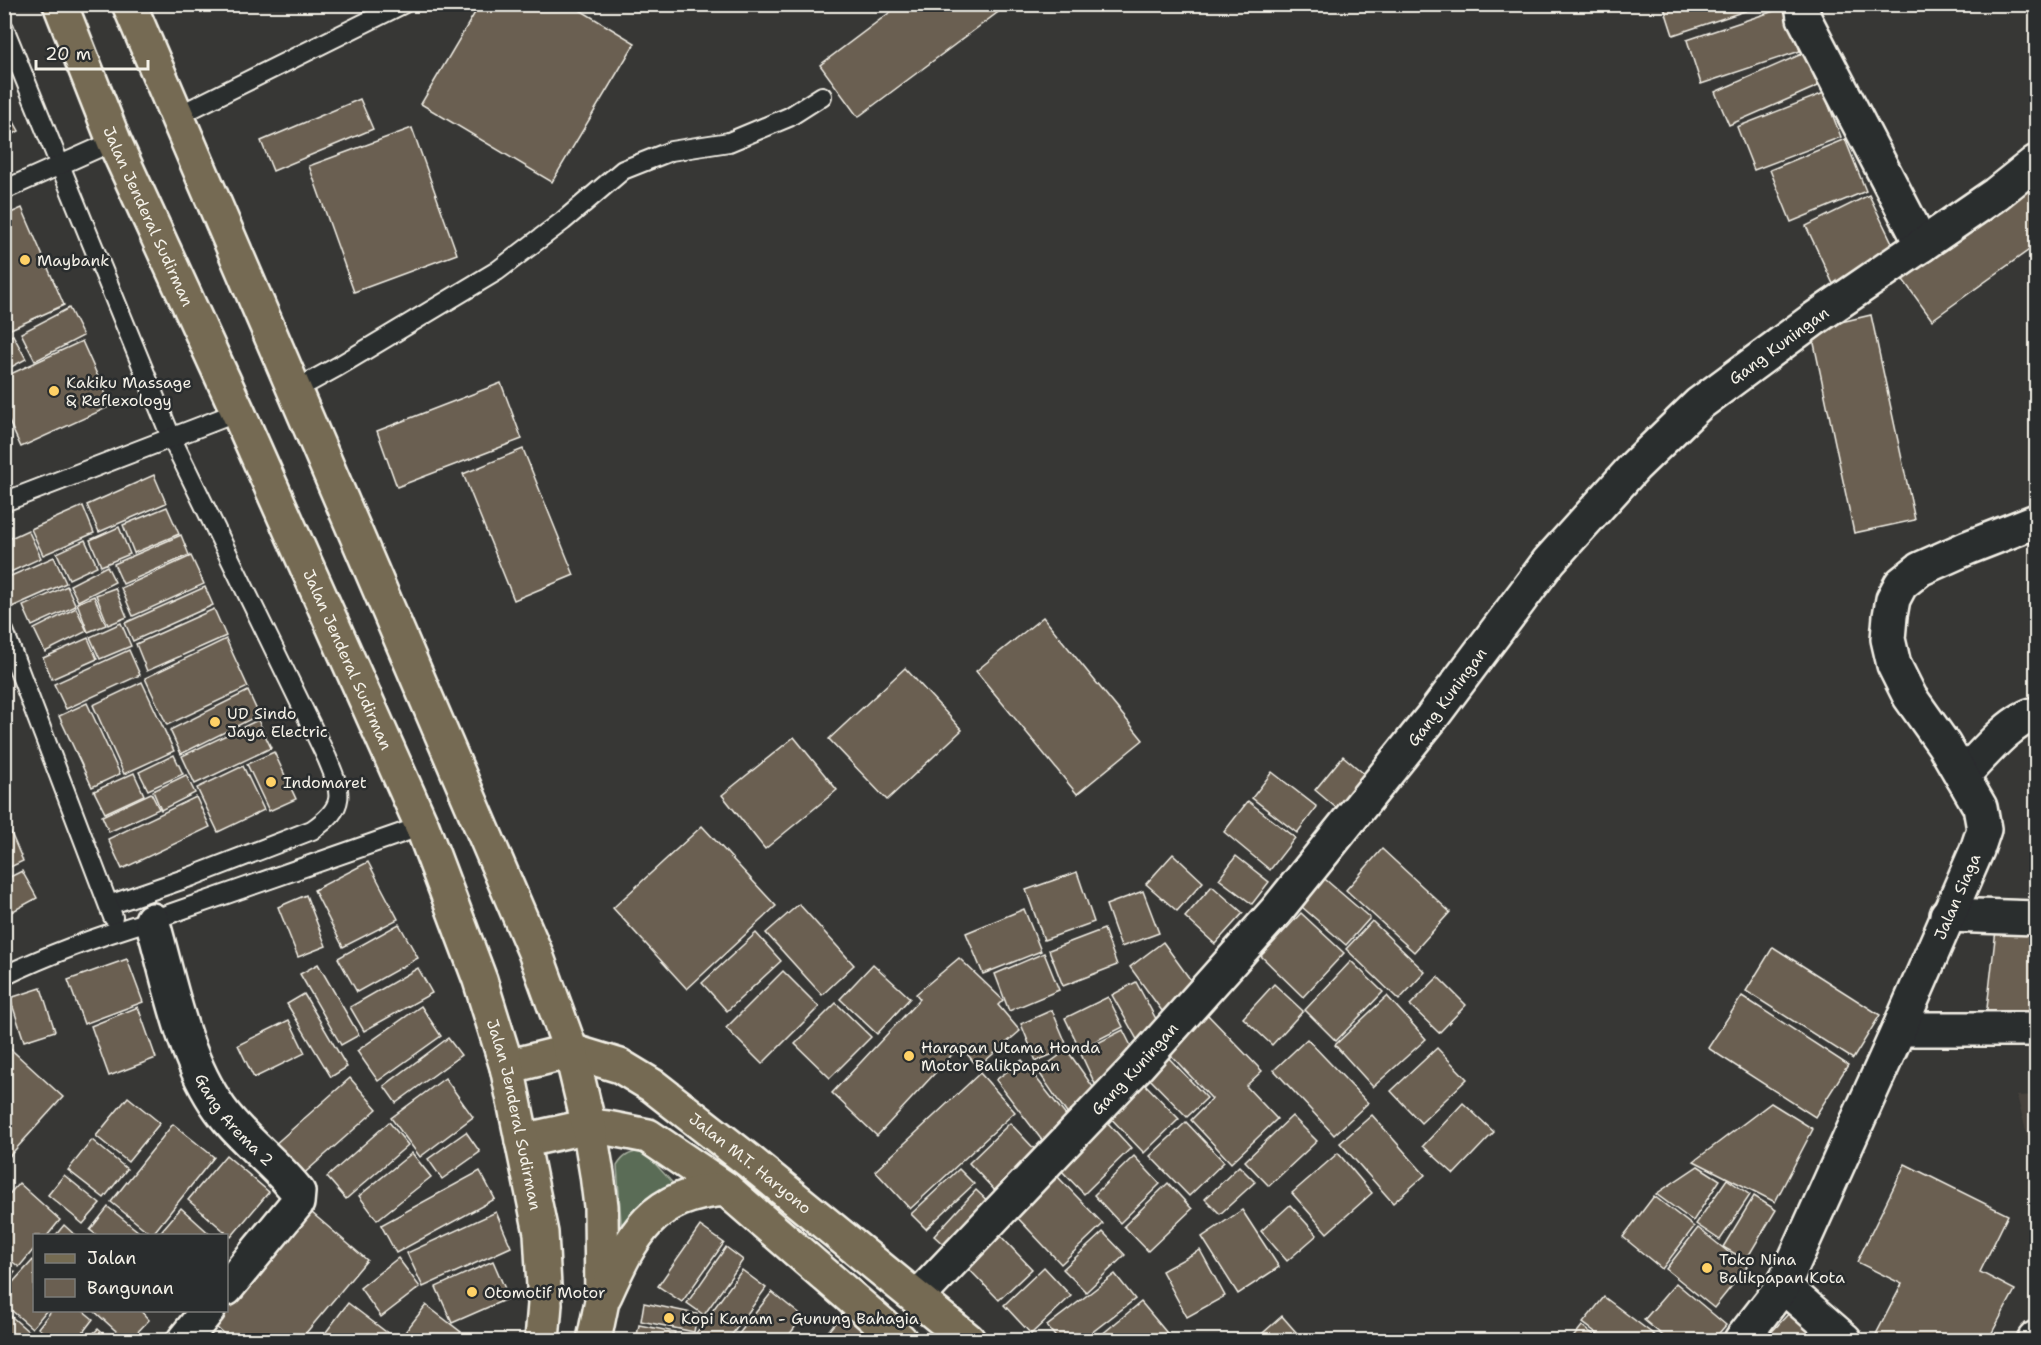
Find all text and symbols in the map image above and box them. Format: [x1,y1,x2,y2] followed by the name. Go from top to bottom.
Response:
[36,33,148,71] scale bar
[45,42,91,66] text: 20 m
[99,123,199,310] street label: Jalan Jenderal Sudirman
[37,250,109,271] place label: Maybank
[18,253,32,267] marker: Maybank
[1724,302,1833,389] street label: Gang Kuningan
[66,372,191,411] place label: Kakiku Massage & Reflexology
[47,384,61,398] marker: Kakiku Massage & Reflexology
[299,566,397,753] street label: Jalan Jenderal Sudirman
[1402,643,1491,750] street label: Gang Kuningan
[227,703,328,742] place label: UD Sindo Jaya Electric
[208,715,222,729] marker: UD Sindo Jaya Electric
[283,772,367,793] place label: Indomaret
[264,775,278,789] marker: Indomaret
[1929,850,1985,943] street label: Jalan Siaga
[482,1016,547,1212] street label: Jalan Jenderal Sudirman
[1086,1018,1182,1119] street label: Gang Kuningan
[921,1037,1100,1076] place label: Harapan Utama Honda Motor Balikpapan
[902,1049,916,1063] marker: Harapan Utama Honda Motor Balikpapan
[190,1070,278,1170] street label: Gang Arema 2
[685,1108,816,1218] street label: Jalan M.T. Haryono
[33,1234,228,1312] legend
[87,1246,136,1270] text: Jalan
[1719,1249,1845,1288] place label: Toko Nina Balikpapan Kota
[1700,1261,1714,1275] marker: Toko Nina Balikpapan Kota
[87,1276,174,1300] text: Bangunan
[484,1282,606,1303] place label: Otomotif Motor
[465,1285,479,1299] marker: Otomotif Motor
[681,1308,919,1329] place label: Kopi Kanam - Gunung Bahagia
[662,1311,676,1325] marker: Kopi Kanam - Gunung Bahagia

